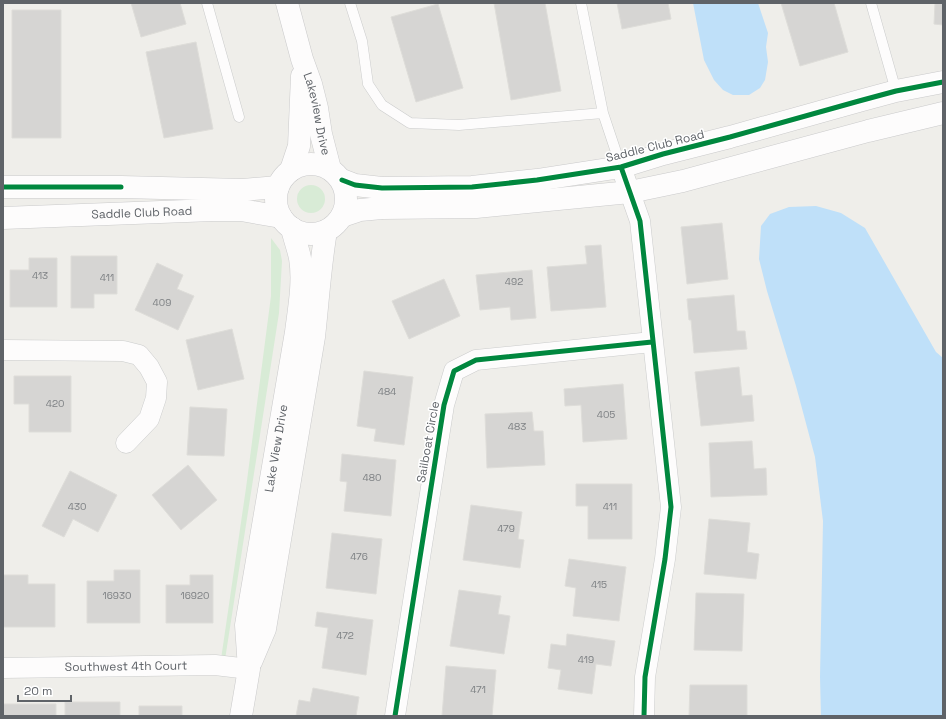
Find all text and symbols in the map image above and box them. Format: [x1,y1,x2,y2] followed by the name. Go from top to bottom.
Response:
[299,70,334,157] street label: Lakeview Drive
[604,126,706,166] street label: Saddle Club Road
[91,203,193,223] street label: Saddle Club Road
[32,269,48,282] house number: 413
[100,271,114,284] house number: 411
[505,275,523,288] house number: 492
[153,296,171,309] house number: 409
[378,385,396,398] house number: 484
[46,397,64,410] house number: 420
[413,400,443,484] street label: Sailboat Circle
[261,403,291,493] street label: Lake View Drive
[597,408,615,421] house number: 405
[508,420,526,433] house number: 483
[363,471,381,484] house number: 480
[68,500,86,513] house number: 430
[603,500,617,513] house number: 411
[497,522,515,535] house number: 479
[350,550,368,563] house number: 476
[591,578,607,591] house number: 415
[103,589,131,602] house number: 16930
[181,589,209,602] house number: 16920
[336,629,354,642] house number: 472
[578,653,594,666] house number: 419
[65,657,187,675] street label: Southwest 4th Court
[18,677,71,703] scale bar
[24,683,52,699] text: 20 m
[470,683,486,696] house number: 471

